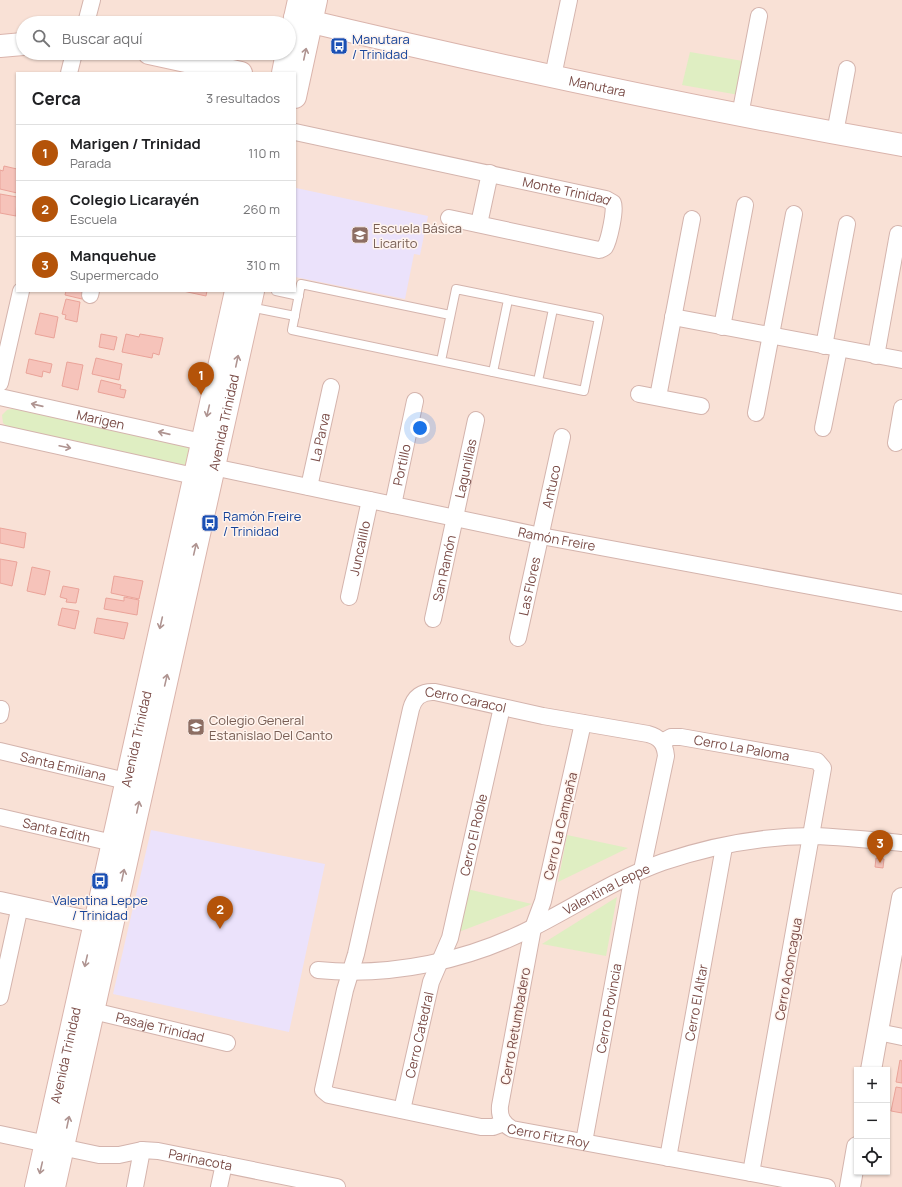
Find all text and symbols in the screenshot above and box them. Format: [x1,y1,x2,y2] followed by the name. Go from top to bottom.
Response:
[16,16,296,60] search box
[30,27,52,49] icon: search
[62,28,143,49] text: Buscar aquí
[352,30,410,63] place label: Manutara / Trinidad
[329,36,349,56] bus stop icon: Manutara / Trinidad
[301,48,309,61] one-way arrow
[567,71,628,101] street label: Manutara
[32,87,81,110] text: Cerca
[206,89,280,107] text: 3 resultados
[70,133,201,154] text: Marigen / Trinidad
[42,144,48,162] text: 1
[248,144,280,162] text: 110 m
[70,154,111,172] text: Parada
[521,172,615,209] street label: Monte Trinidad
[70,189,199,210] text: Colegio Licarayén
[41,200,49,218] text: 2
[243,200,280,218] text: 260 m
[70,210,117,228] text: Escuela
[373,219,462,252] place label: Escuela Básica Licarito
[350,225,370,245] school or university icon: Escuela Básica Licarito
[70,245,156,266] text: Manquehue
[41,256,49,274] text: 3
[246,256,280,274] text: 310 m
[70,266,159,284] text: Supermercado
[234,354,242,367] one-way arrow
[188,362,214,395] pin: 1
[204,373,243,472] street label: Avenida Trinidad
[30,400,43,408] one-way arrow
[204,404,212,417] one-way arrow
[75,405,126,433] street label: Marigen
[306,411,334,463] street label: La Parva
[410,418,430,438] your location
[157,429,170,437] one-way arrow
[450,437,481,500] street label: Lagunillas
[388,442,415,487] street label: Portillo
[59,444,72,452] one-way arrow
[538,463,565,510] street label: Antuco
[223,507,302,540] place label: Ramón Freire / Trinidad
[200,513,220,533] bus stop icon: Ramón Freire / Trinidad
[345,519,374,577] street label: Juncalillo
[517,522,597,555] street label: Ramón Freire
[428,533,460,603] street label: San Ramón
[192,543,199,556] one-way arrow
[514,555,545,617] street label: Las Flores
[157,616,165,629] one-way arrow
[162,674,170,687] one-way arrow
[424,683,508,717] street label: Cerro Caracol
[117,689,155,789] street label: Avenida Trinidad
[209,711,333,744] place label: Colegio General Estanislao Del Canto
[186,717,206,737] school or university icon: Colegio General Estanislao Del Canto
[693,730,791,765] street label: Cerro La Paloma
[18,747,108,785] street label: Santa Emiliana
[539,770,581,882] street label: Cerro La Campaña
[455,792,491,878] street label: Cerro El Roble
[134,801,142,814] one-way arrow
[21,813,92,847] street label: Santa Edith
[867,830,893,863] pin: 3
[560,859,653,919] street label: Valentina Leppe
[119,868,127,881] one-way arrow
[90,871,110,891] bus stop icon: Valentina Leppe / Trinidad
[52,891,148,924] place label: Valentina Leppe / Trinidad
[207,896,233,929] pin: 2
[770,916,806,1022] street label: Cerro Aconcagua
[82,954,90,967] one-way arrow
[591,962,626,1055] street label: Cerro Provincia
[680,962,712,1042] street label: Cerro El Altar
[496,966,534,1086] street label: Cerro Retumbadero
[401,990,438,1080] street label: Cerro Catedral
[46,1005,85,1105] street label: Avenida Trinidad
[114,1008,206,1046] street label: Pasaje Trinidad
[854,1067,890,1175] map controls
[854,1067,890,1103] button: +
[854,1103,890,1139] button: −
[65,1115,73,1128] one-way arrow
[506,1119,591,1152] street label: Cerro Fitz Roy
[854,1139,890,1175] button: locate
[167,1144,234,1175] street label: Parinacota
[36,1161,44,1174] one-way arrow

